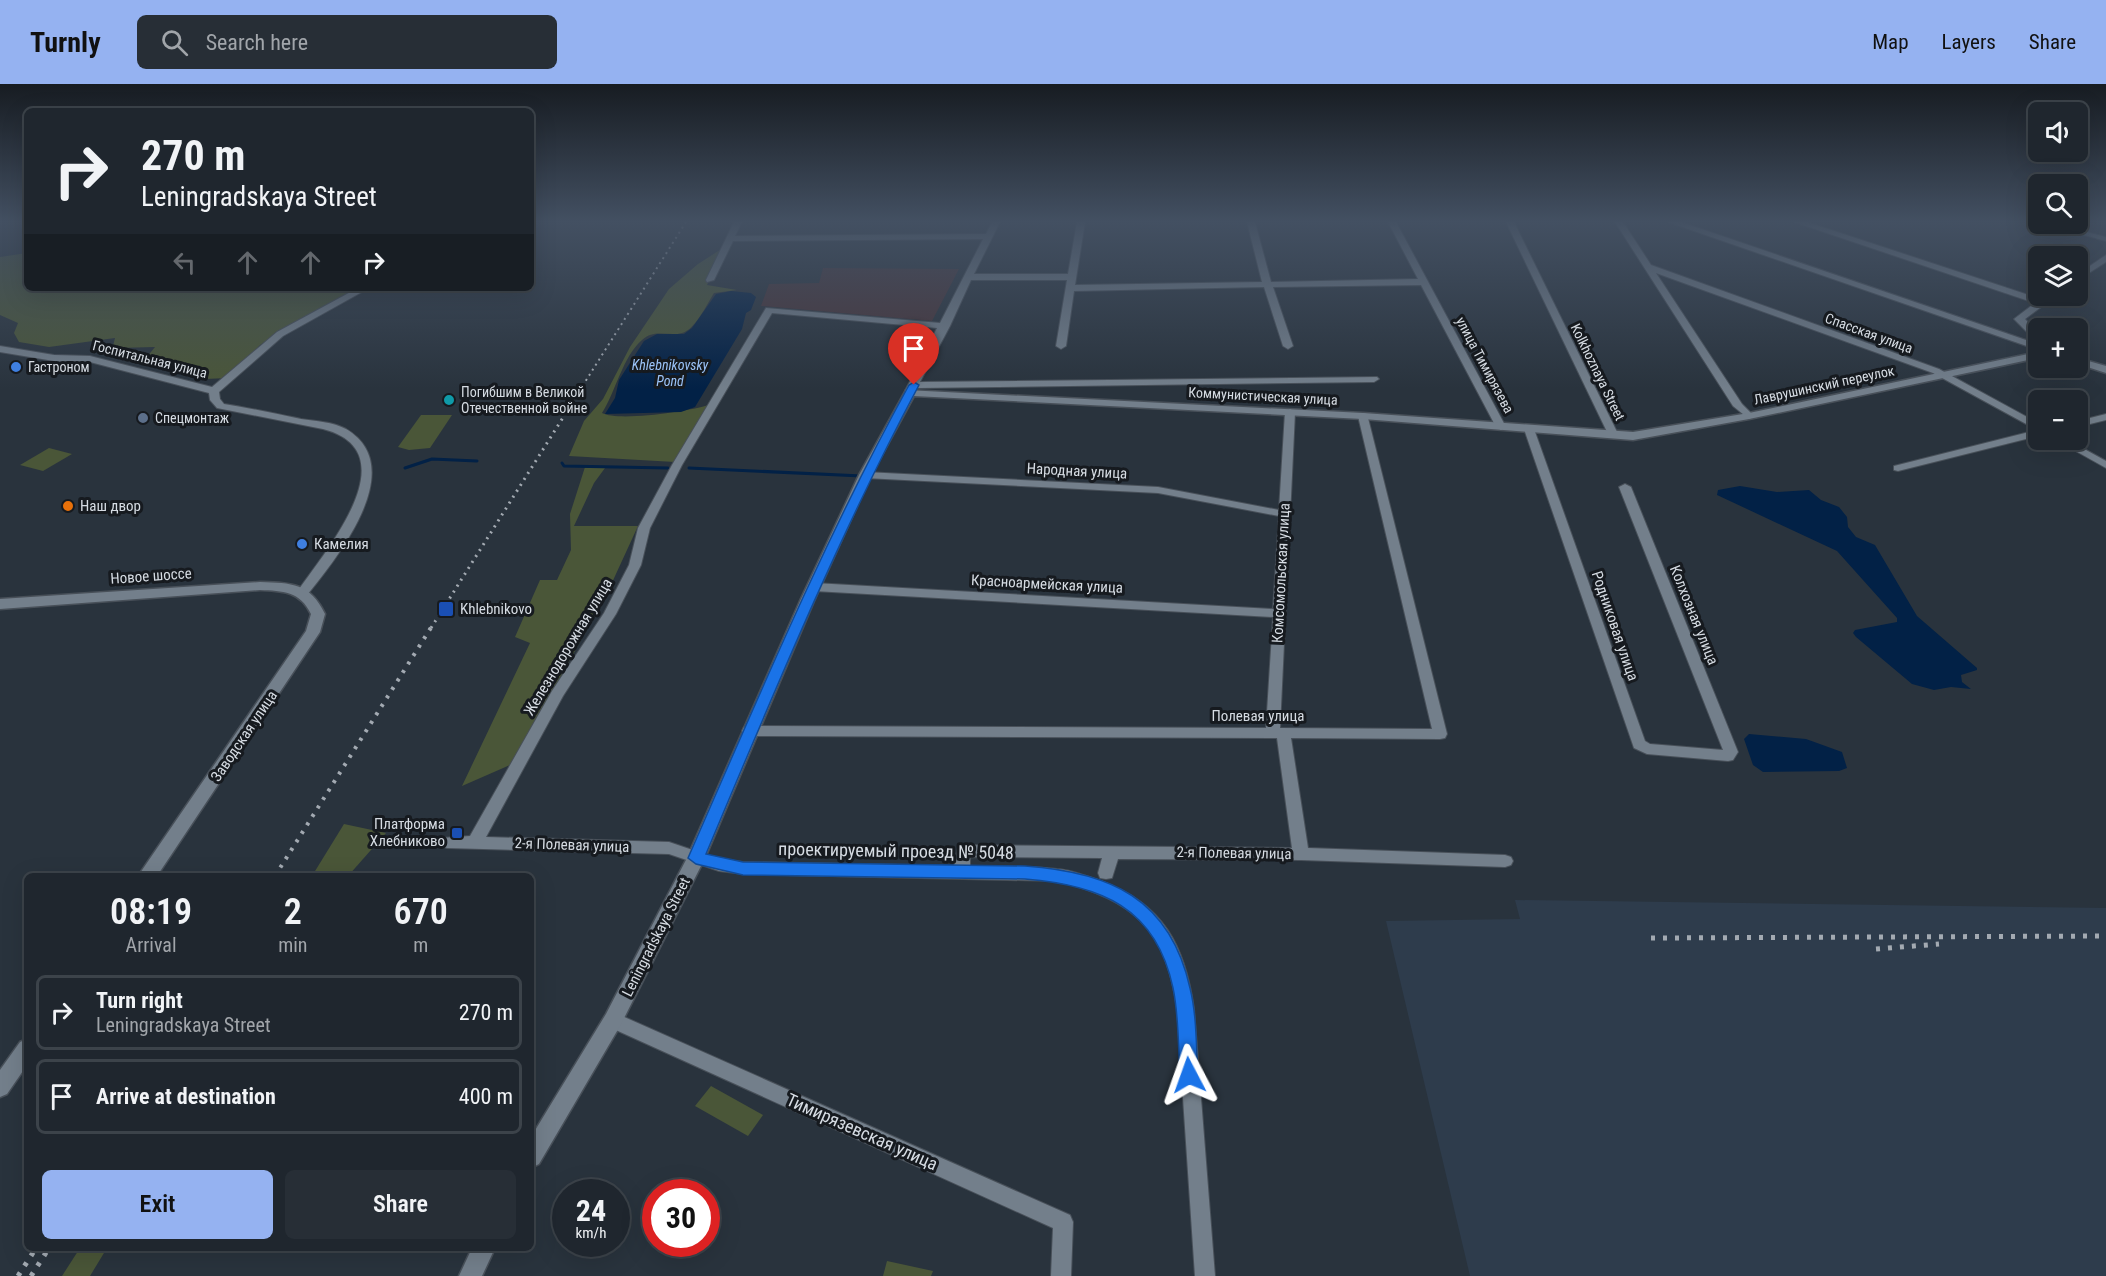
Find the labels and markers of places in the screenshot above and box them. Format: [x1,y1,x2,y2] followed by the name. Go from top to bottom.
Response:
[888,323,939,385] pin
[28,359,90,375] place label: Гастроном
[9,360,23,374] marker: Гастроном
[461,384,588,416] place label: Погибшим в Великой Отечественной войне
[442,393,456,407] marker: Погибшим в Великой Отечественной войне
[155,410,229,426] place label: Спецмонтаж
[136,411,150,425] marker: Спецмонтаж
[80,497,141,515] place label: Наш двор
[61,499,75,513] marker: Наш двор
[314,535,369,553] place label: Камелия
[295,537,309,551] marker: Камелия
[437,600,455,618] marker: Khlebnikovo
[460,600,532,618] place label: Khlebnikovo
[370,815,445,850] place label: Платформа Хлебниково
[450,826,464,840] marker: Платформа Хлебниково

